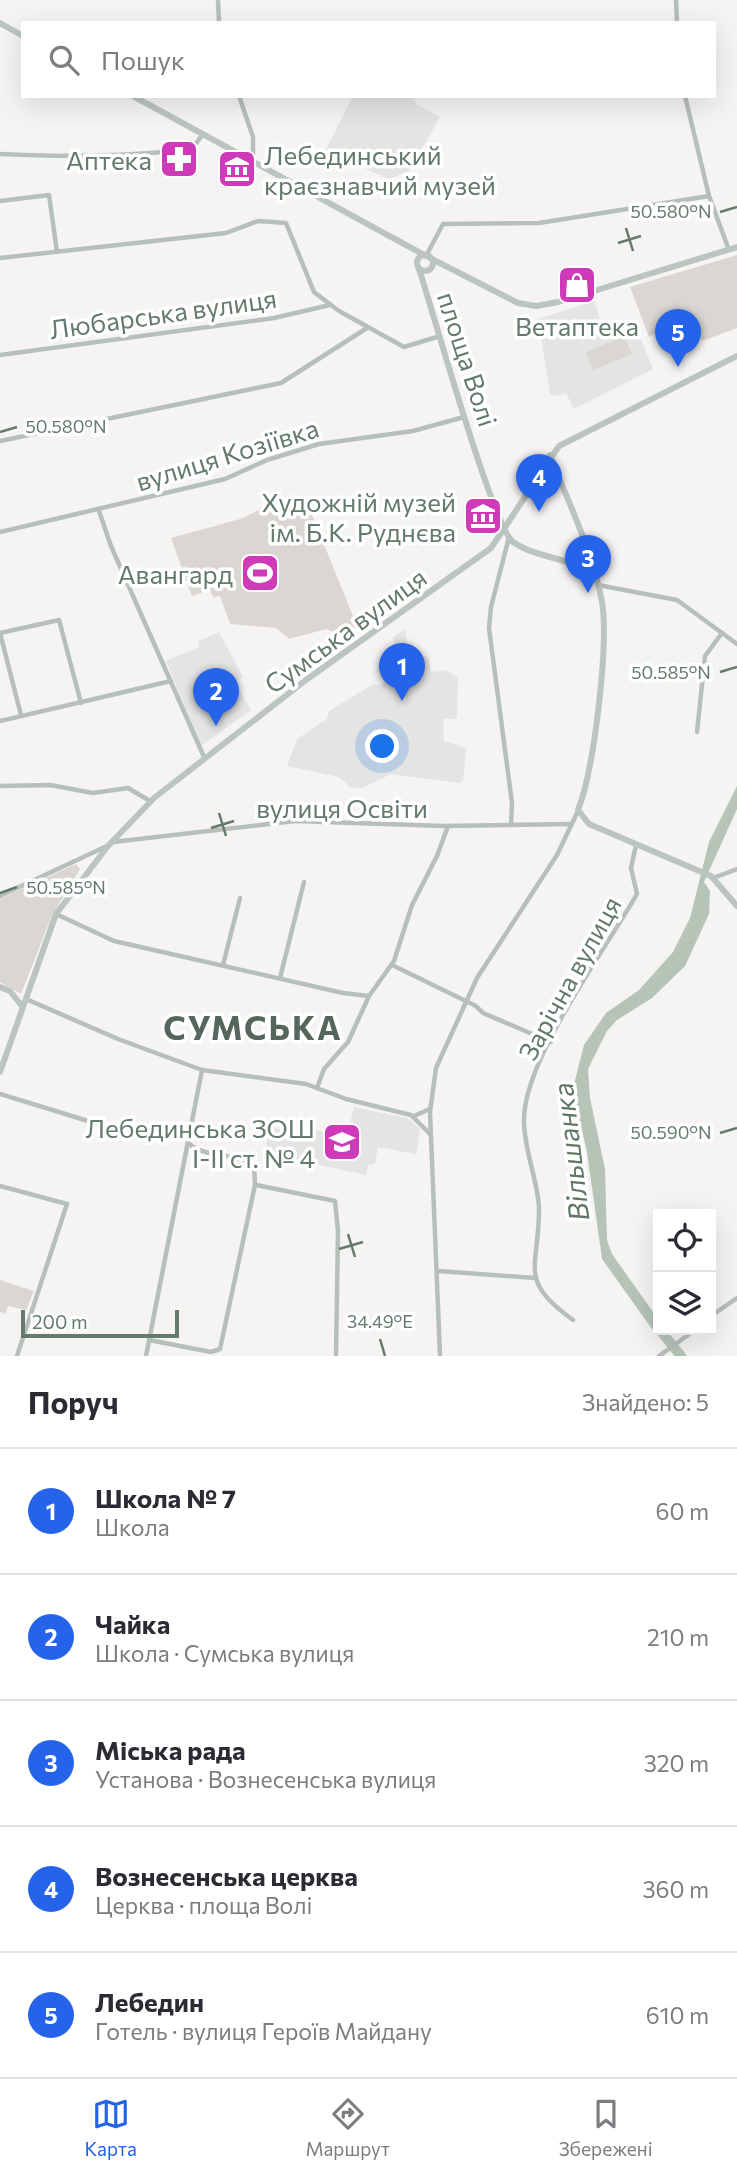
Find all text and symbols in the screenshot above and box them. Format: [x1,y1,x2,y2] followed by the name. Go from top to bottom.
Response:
[21,21,716,98] search box
[45,41,83,79] icon: search
[101,44,185,75] text: Пошук
[158,138,200,180] pharmacy icon: Аптека
[264,139,496,200] place label: Лебединський краєзнавчий музей
[66,144,152,175] place label: Аптека
[216,148,258,190] museum icon: Лебединський краєзнавчий музей
[630,200,712,222] text: 50.580°N
[556,264,598,306] shop icon: Ветаптека
[48,282,278,344] street label: Любарська вулиця
[432,288,504,430] street label: площа Волі
[655,309,701,367] pin: 5
[515,310,639,341] place label: Ветаптека
[132,411,322,497] street label: вулиця Козіївка
[25,415,107,437] text: 50.580°N
[516,454,562,512] pin: 4
[261,486,456,547] place label: Художній музей ім. Б.К. Руднєва
[462,495,504,537] museum icon: Художній музей ім. Б.К. Руднєва
[565,535,611,593] pin: 3
[239,552,281,594] sports icon: Авангард
[118,558,233,589] place label: Авангард
[258,561,432,699] street label: Сумська вулиця
[379,643,425,701] pin: 1
[631,661,711,683] text: 50.585°N
[193,668,239,726] pin: 2
[365,729,399,763] your location
[256,792,428,823] street label: вулиця Освіти
[26,876,106,898] text: 50.585°N
[511,891,627,1065] street label: Зарічна вулиця
[163,1006,343,1047] district label: СУМСЬКА
[545,1081,595,1223] water label: Вільшанка
[85,1112,315,1173] place label: Лебединська ЗОШ І-ІІ ст. № 4
[321,1121,363,1163] school or university icon: Лебединська ЗОШ І-ІІ ст. № 4
[630,1121,712,1143] text: 50.590°N
[653,1209,716,1335] map controls
[653,1209,716,1272] button: locate
[653,1272,716,1335] button: layers
[21,1307,178,1339] scale bar
[32,1310,88,1333] text: 200 m
[347,1310,413,1332] text: 34.49°E
[28,1383,119,1420] text: Поруч
[582,1388,709,1416] text: Знайдено: 5
[95,1482,236,1513] text: Школа № 7
[46,1497,56,1525] text: 1
[656,1497,709,1525] text: 60 m
[95,1513,170,1541] text: Школа
[95,1608,170,1639] text: Чайка
[44,1623,58,1651] text: 2
[647,1623,709,1651] text: 210 m
[95,1639,354,1667] text: Школа · Сумська вулиця
[95,1734,246,1765] text: Міська рада
[44,1749,58,1777] text: 3
[644,1749,709,1777] text: 320 m
[95,1765,436,1793] text: Установа · Вознесенська вулиця
[95,1860,358,1891] text: Вознесенська церква
[44,1875,58,1903] text: 4
[642,1875,709,1903] text: 360 m
[95,1891,312,1919] text: Церква · площа Волі
[95,1986,204,2017] text: Лебедин
[44,2001,58,2029] text: 5
[646,2001,709,2029] text: 610 m
[95,2017,432,2045] text: Готель · вулиця Героїв Майдану
[84,2095,137,2160] tab: Карта
[306,2095,390,2160] tab: Маршрут
[559,2095,653,2160] tab: Збережені

